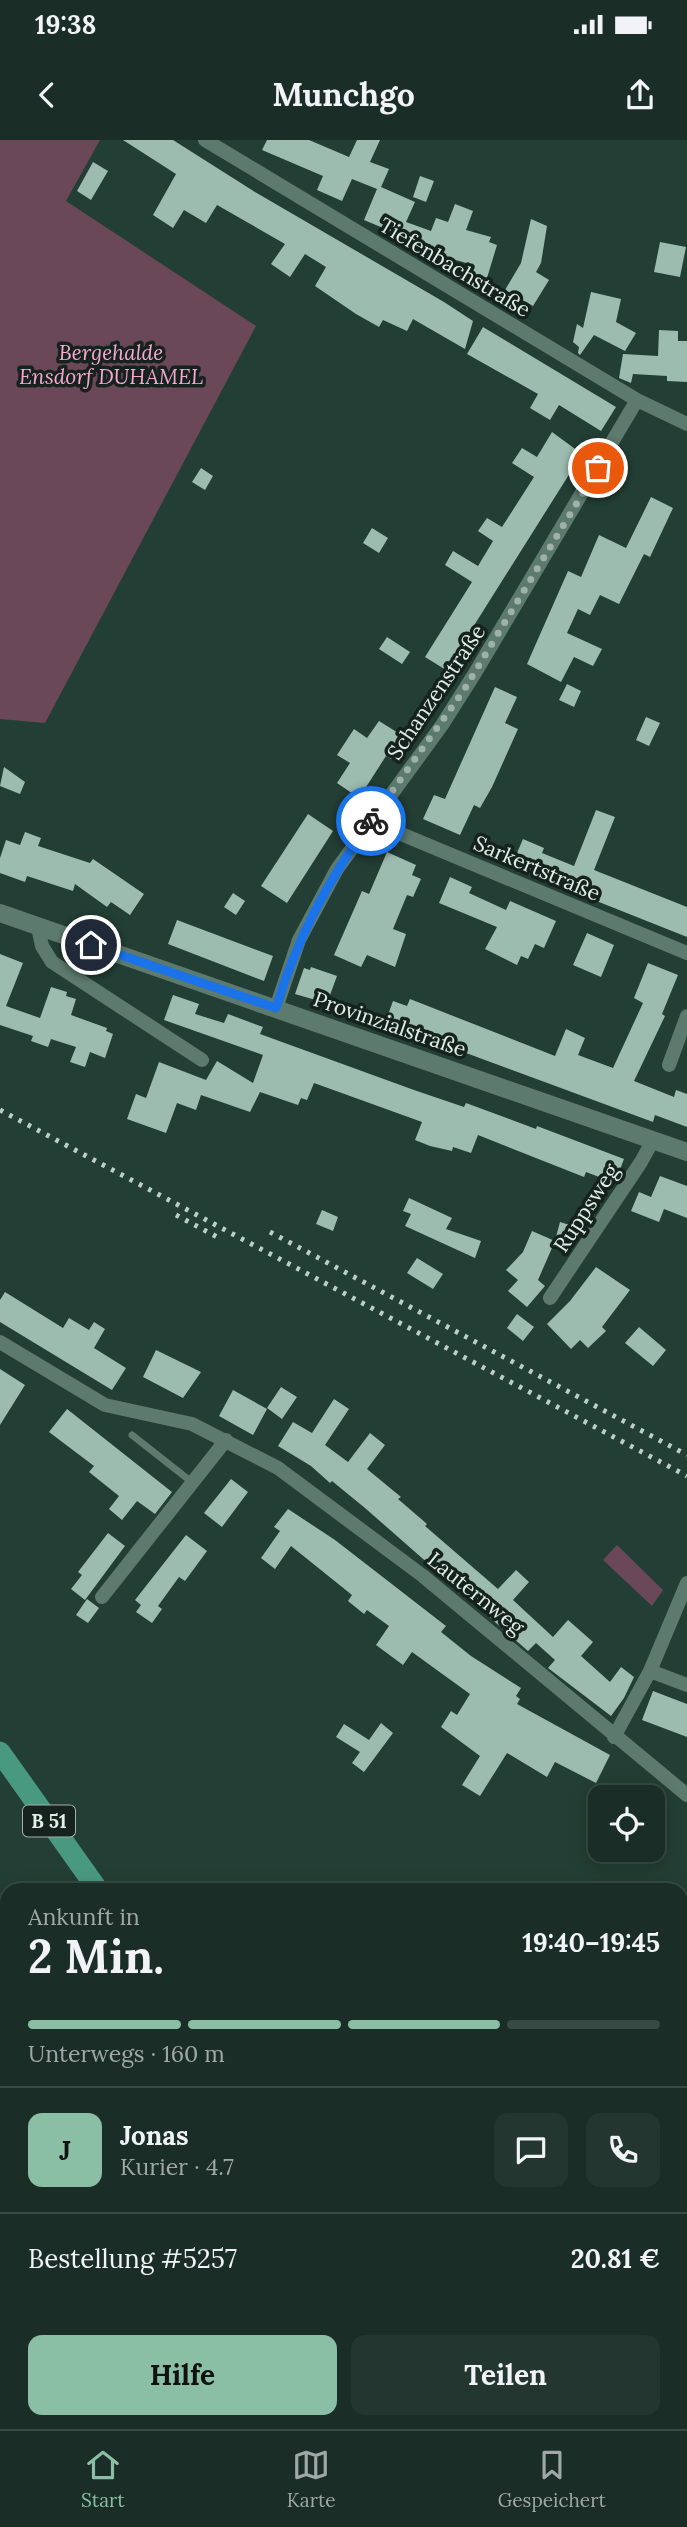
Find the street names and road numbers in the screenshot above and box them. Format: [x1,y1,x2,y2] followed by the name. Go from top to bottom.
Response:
[374,211,536,323] street label: Tiefenbachstraße
[381,619,491,765] street label: Schanzenstraße
[470,829,604,907] street label: Sarkertstraße
[310,985,470,1063] street label: Provinzialstraße
[547,1158,625,1257] street label: Ruppsweg
[422,1546,530,1640] street label: Lauternweg
[23,1806,75,1836] road number: B 51

